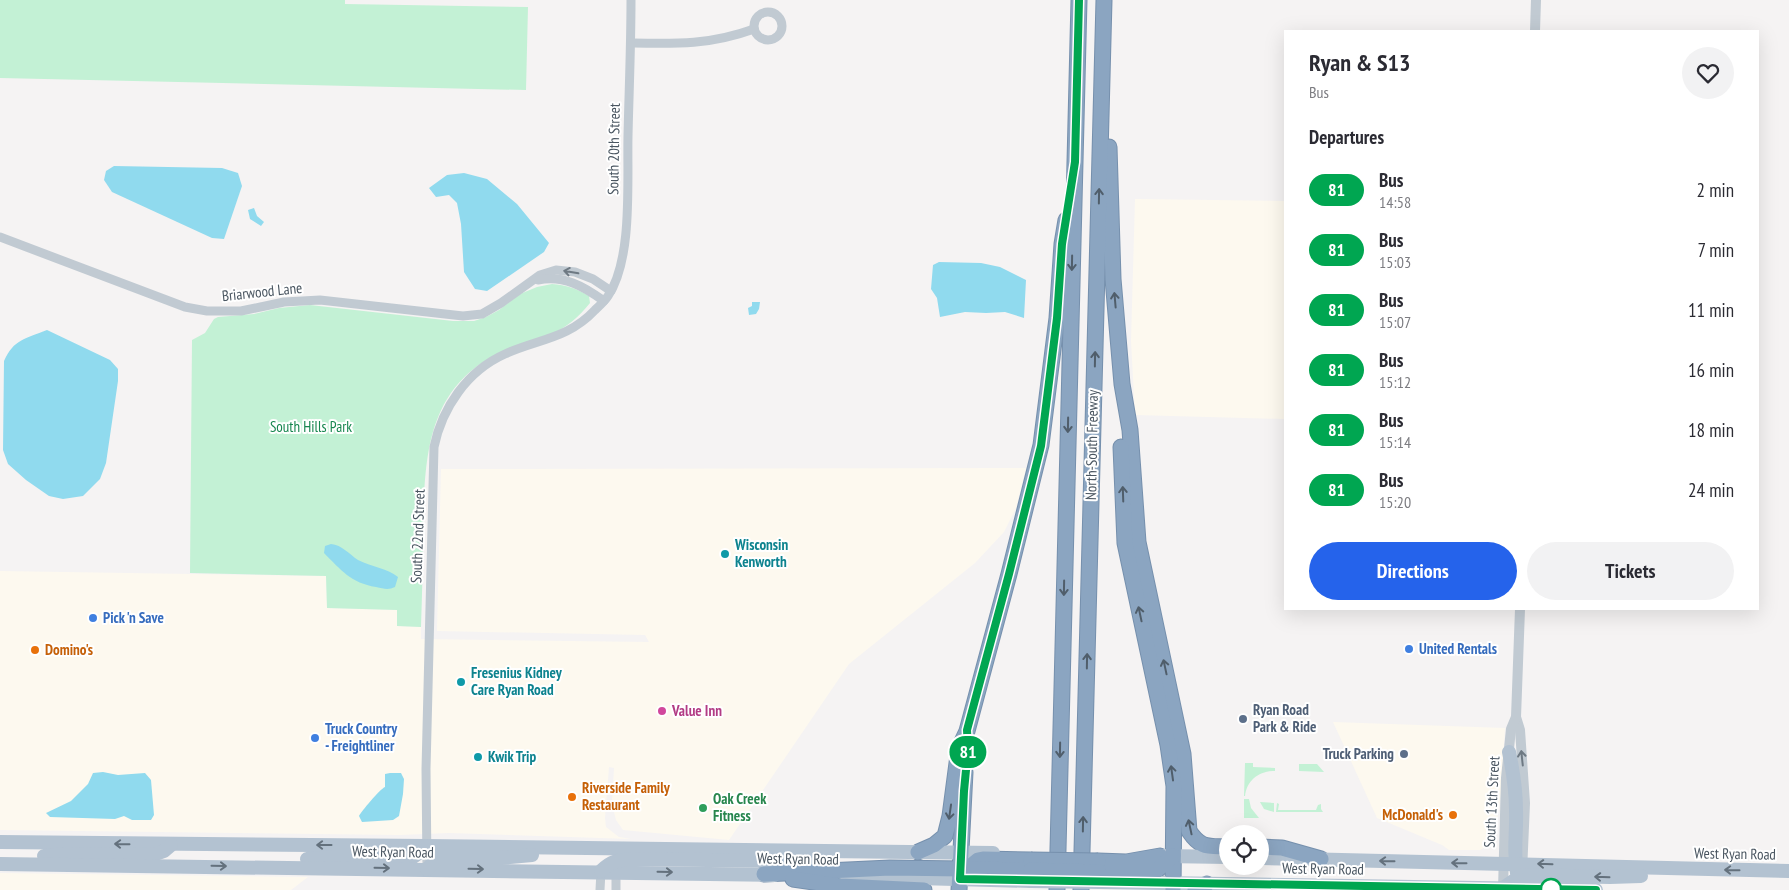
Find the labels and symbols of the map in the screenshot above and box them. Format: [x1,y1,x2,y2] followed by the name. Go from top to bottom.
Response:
[603,103,624,195] street label: South 20th Street
[1094,189,1104,205] one-way arrow
[1068,254,1077,270] one-way arrow
[564,267,580,277] one-way arrow
[221,278,303,305] street label: Briarwood Lane
[1110,293,1120,309] one-way arrow
[1090,351,1099,367] one-way arrow
[1081,389,1102,500] street label: North-South Freeway
[1063,416,1073,433] one-way arrow
[270,417,352,436] park label: South Hills Park
[1118,486,1128,502] one-way arrow
[406,489,429,583] street label: South 22nd Street
[734,535,788,571] place label: Wisconsin Kenworth
[719,548,731,560] marker: Wisconsin Kenworth
[1059,579,1069,595] one-way arrow
[1135,606,1144,622] one-way arrow
[103,608,164,627] place label: Pick 'n Save
[87,612,99,624] marker: Pick 'n Save
[1419,639,1497,658] place label: United Rentals
[45,640,93,659] place label: Domino's
[1403,643,1415,655] marker: United Rentals
[29,644,41,656] marker: Domino's
[1082,654,1092,670] one-way arrow
[1160,660,1169,676] one-way arrow
[471,663,563,699] place label: Fresenius Kidney Care Ryan Road
[455,676,467,688] marker: Fresenius Kidney Care Ryan Road
[1253,700,1316,736] place label: Ryan Road Park & Ride
[671,701,722,720] place label: Value Inn
[656,705,668,717] marker: Value Inn
[1237,713,1249,725] marker: Ryan Road Park & Ride
[325,719,398,755] place label: Truck Country - Freightliner
[309,732,321,744] marker: Truck Country - Freightliner
[946,736,990,768] line badge: 81
[1055,742,1065,758] one-way arrow
[1323,744,1394,763] place label: Truck Parking
[488,747,536,766] place label: Kwik Trip
[1398,748,1410,760] marker: Truck Parking
[1517,750,1527,766] one-way arrow
[472,751,484,763] marker: Kwik Trip
[1480,756,1503,848] street label: South 13th Street
[1167,765,1177,781] one-way arrow
[582,778,671,814] place label: Riverside Family Restaurant
[713,789,767,825] place label: Oak Creek Fitness
[566,791,578,803] marker: Riverside Family Restaurant
[697,802,709,814] marker: Oak Creek Fitness
[945,804,955,820] one-way arrow
[1382,805,1443,824] place label: McDonald's
[1447,809,1459,821] marker: McDonald's
[1078,816,1088,832] one-way arrow
[1185,820,1194,836] one-way arrow
[115,839,131,849] one-way arrow
[317,840,333,850] one-way arrow
[352,841,434,862] street label: West Ryan Road
[1694,843,1776,864] street label: West Ryan Road
[757,848,839,869] street label: West Ryan Road
[1379,856,1396,866] one-way arrow
[1282,858,1364,879] street label: West Ryan Road
[1451,858,1467,867] one-way arrow
[1537,860,1553,869] one-way arrow
[211,861,227,871] one-way arrow
[374,863,390,873] one-way arrow
[467,865,483,874] one-way arrow
[1724,865,1740,875] one-way arrow
[657,868,673,877] one-way arrow
[1594,872,1610,882] one-way arrow
[1540,878,1562,890] unlabelled marker

